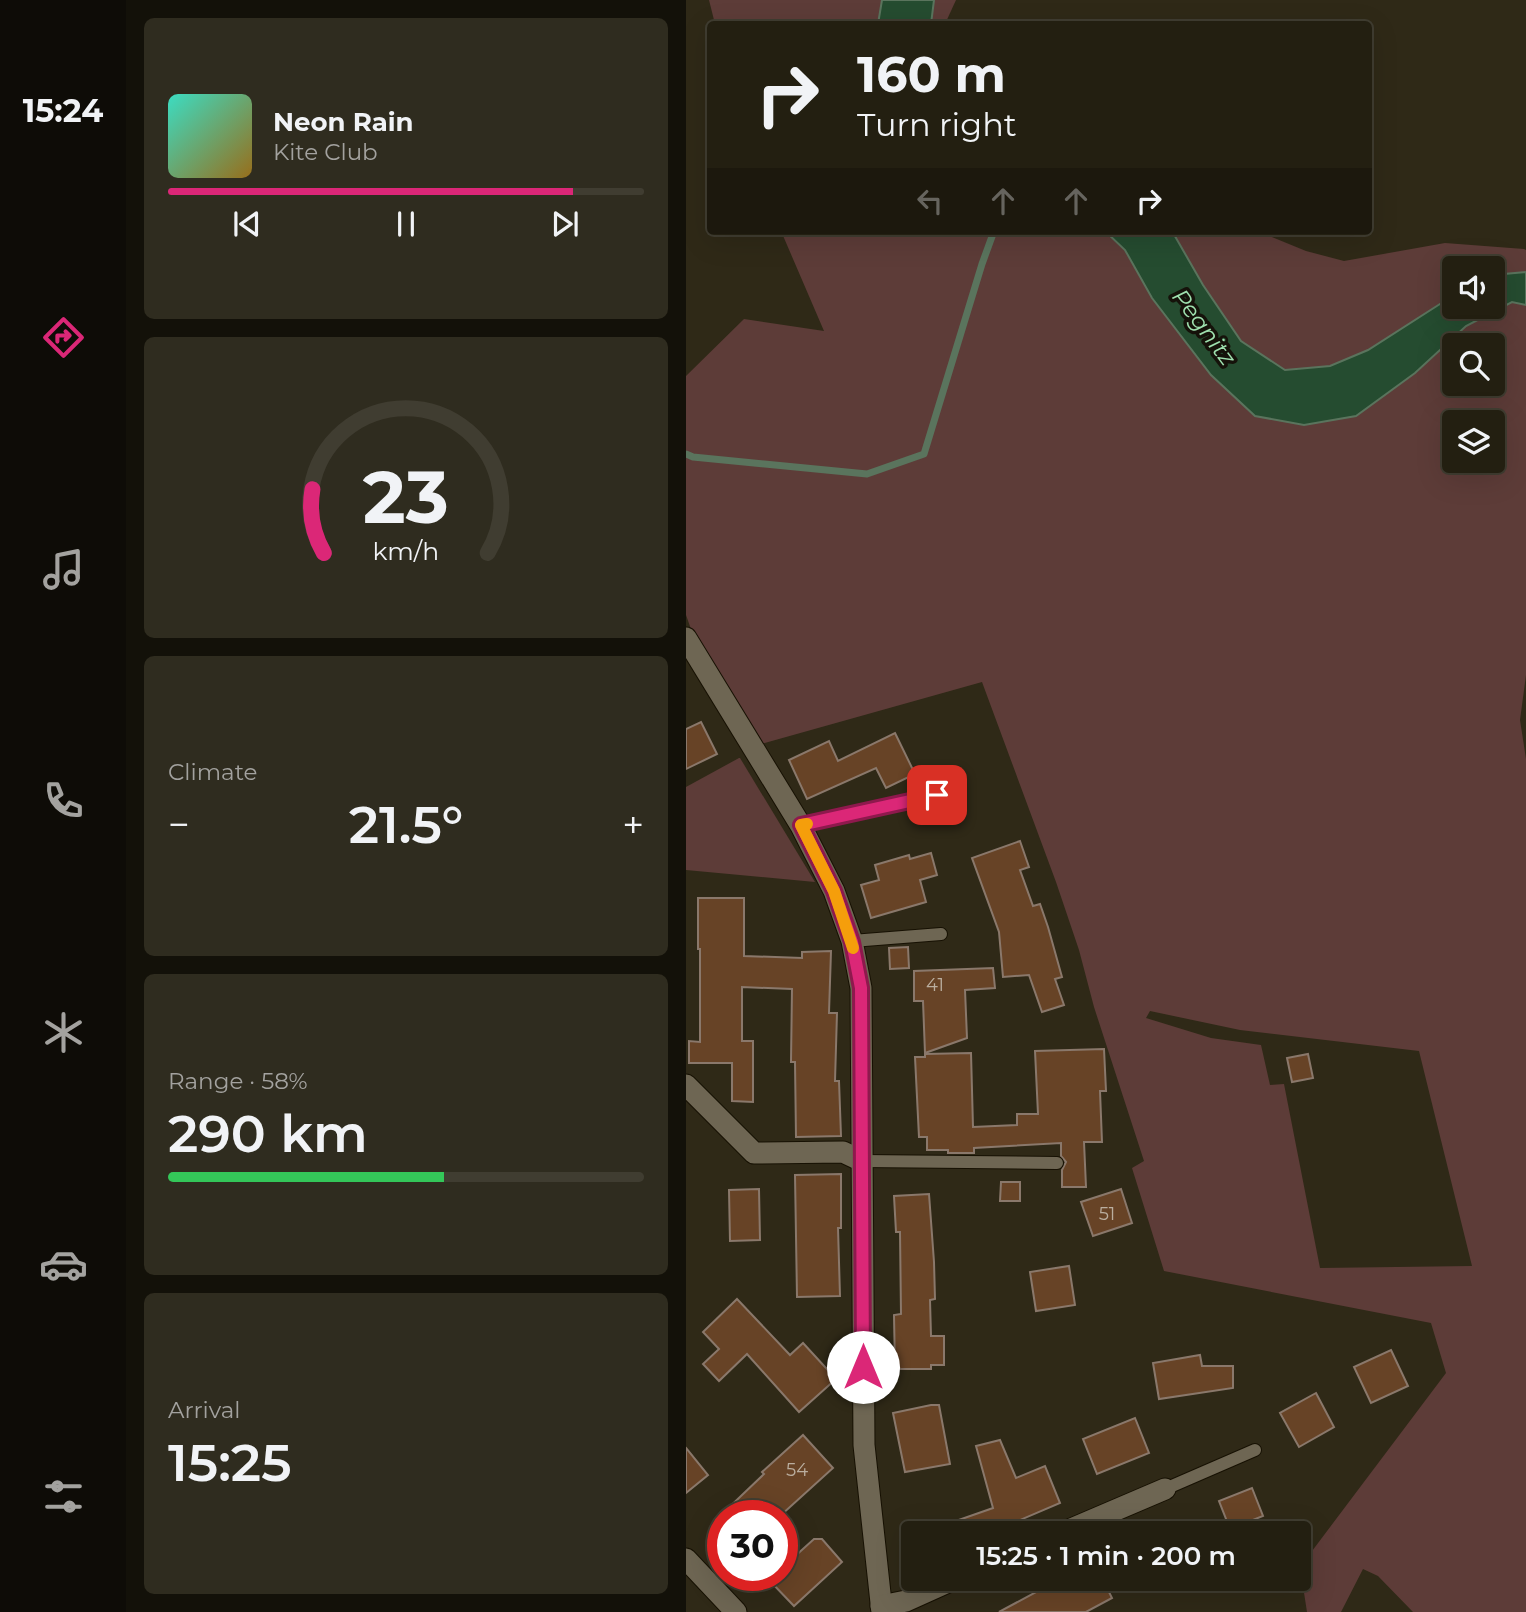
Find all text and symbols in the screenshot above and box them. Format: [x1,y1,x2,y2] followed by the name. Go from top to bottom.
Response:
[857,45,1006,104] text: 160 m
[742,49,833,140] icon: right
[23,91,103,130] text: 15:24
[857,105,1017,144] text: Turn right
[273,106,414,138] text: Neon Rain
[273,138,378,166] text: Kite Club
[911,182,949,220] icon: left
[984,182,1022,220] icon: ahead
[1057,182,1095,220] icon: ahead
[1130,182,1168,220] icon: right
[228,205,266,243] icon: previous
[387,205,425,243] icon: pause
[546,205,584,243] icon: next
[1442,256,1505,473] map controls
[1442,256,1505,319] button: sound
[1166,283,1242,371] water label: Pegnitz
[39,313,88,362] icon: directions
[1442,333,1505,396] button: search
[1442,410,1505,473] button: layers
[363,454,449,542] text: 23
[373,536,439,566] text: km/h
[39,545,88,594] icon: music
[168,758,257,786] text: Climate
[907,765,967,825] pin
[39,776,88,825] icon: phone
[918,776,956,814] icon: arrive
[349,793,463,856] text: 21.5°
[168,801,190,848] text: −
[622,801,644,848] text: +
[926,974,944,996] house number: 41
[39,1008,88,1057] icon: climate
[168,1067,308,1095] text: Range · 58%
[168,1102,368,1165] text: 290 km
[1099,1203,1115,1225] house number: 51
[39,1240,88,1289] icon: car
[826,1330,900,1404] position arrow
[168,1396,241,1424] text: Arrival
[168,1431,292,1494] text: 15:25
[786,1459,808,1481] house number: 54
[39,1472,88,1521] icon: filters
[707,1500,798,1591] speed limit sign: 30
[976,1540,1236,1572] text: 15:25 · 1 min · 200 m

